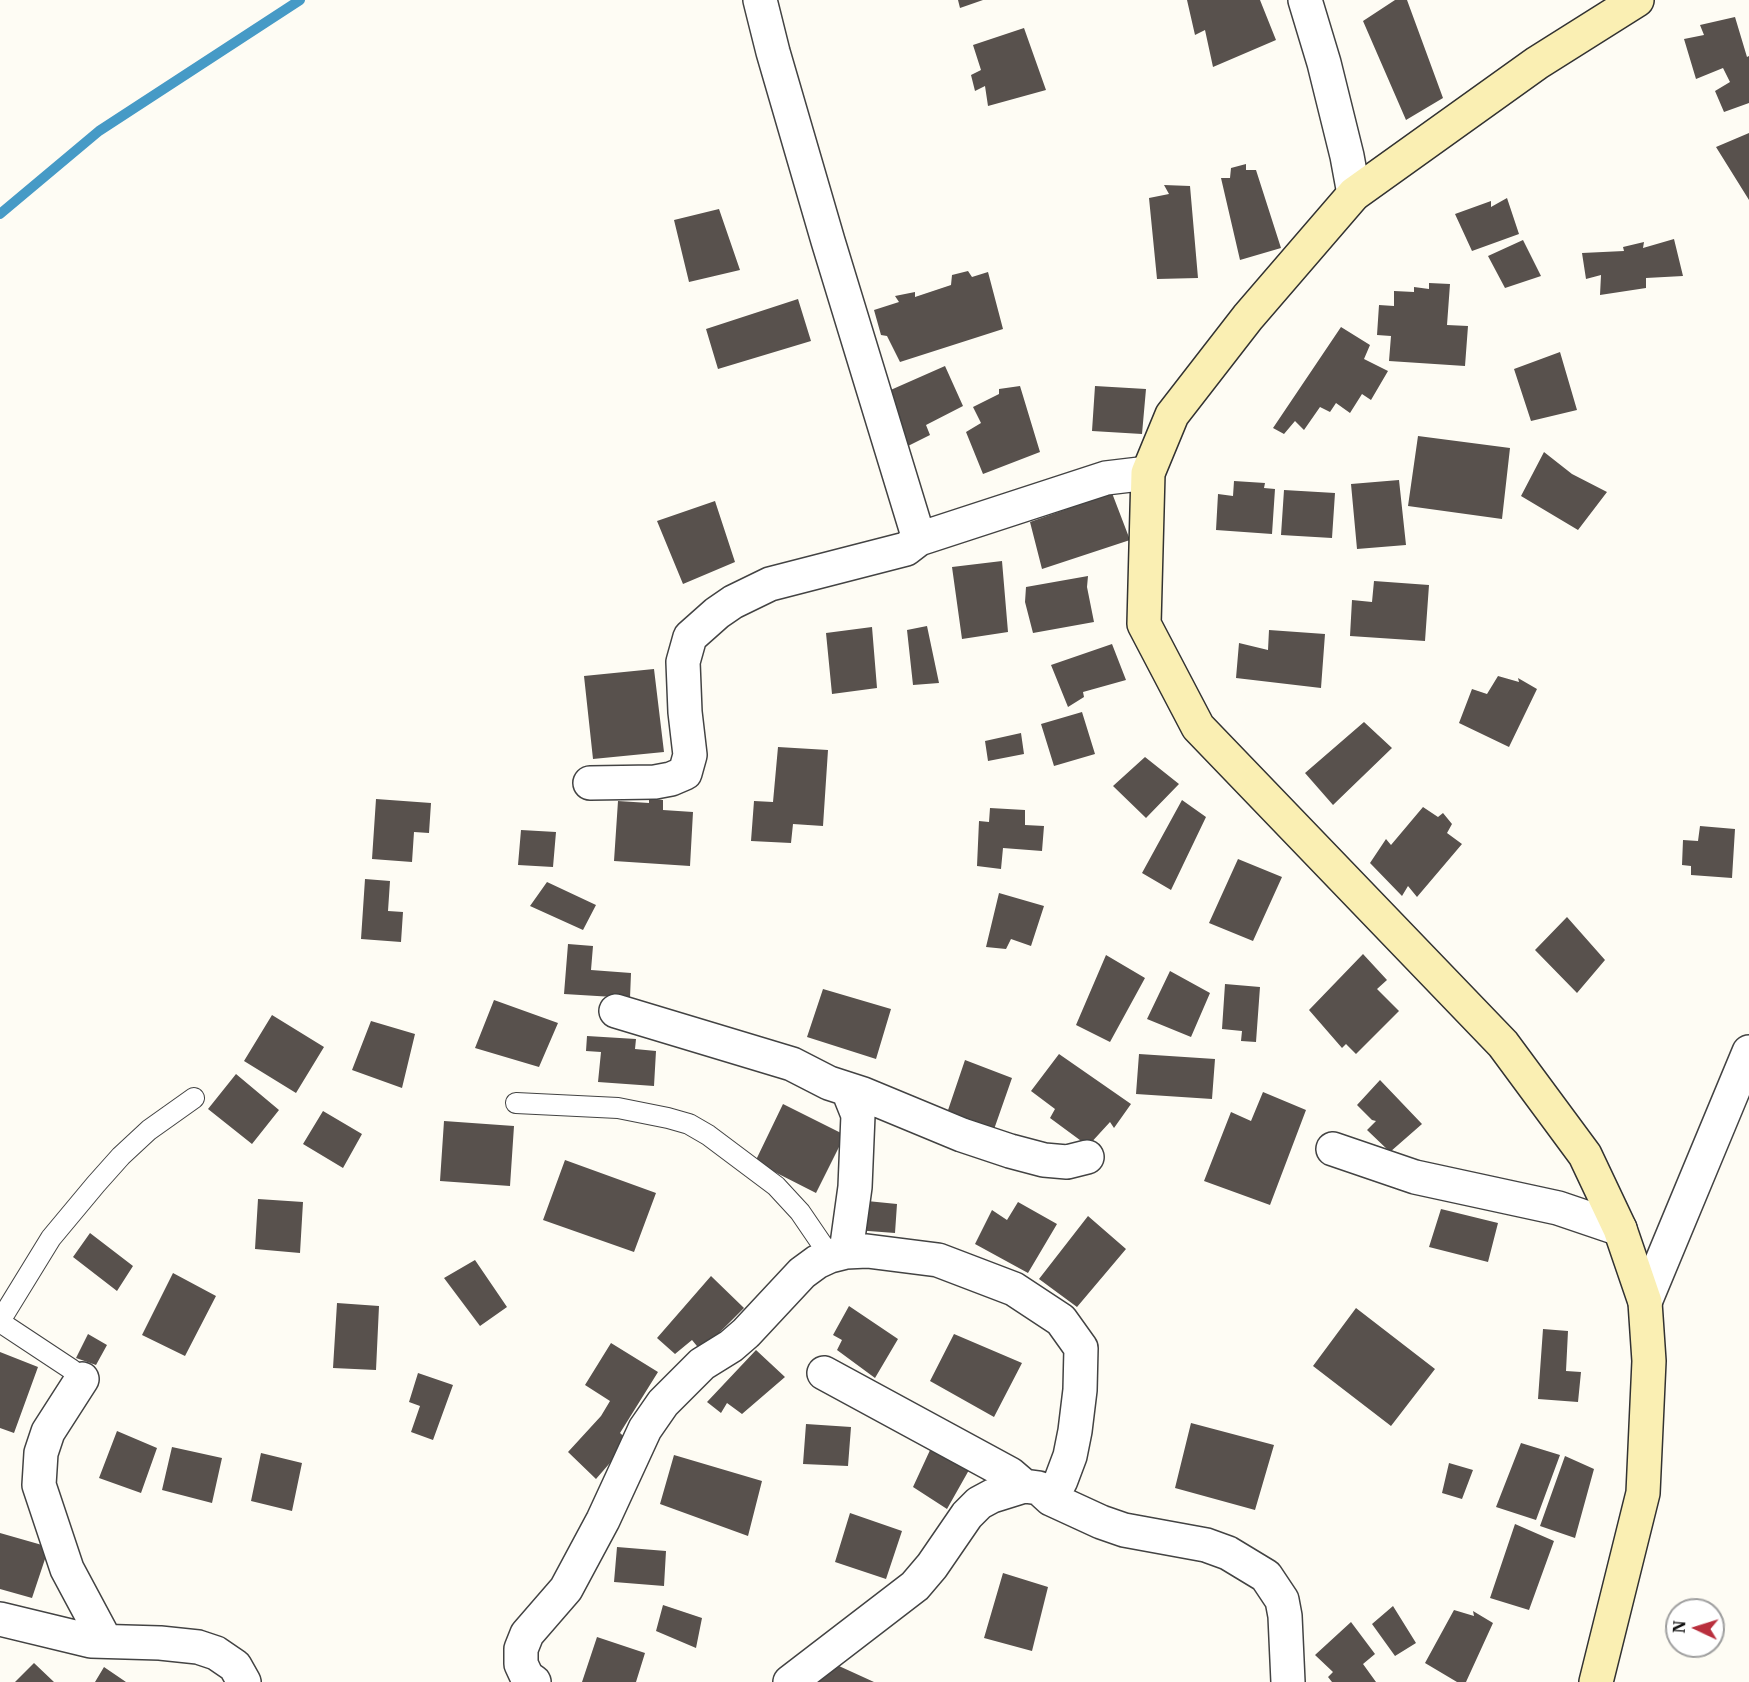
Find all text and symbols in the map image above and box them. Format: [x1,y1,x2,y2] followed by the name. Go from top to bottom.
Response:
[1665,1598,1725,1658] north arrow
[1669,1620,1689,1634] text: N

